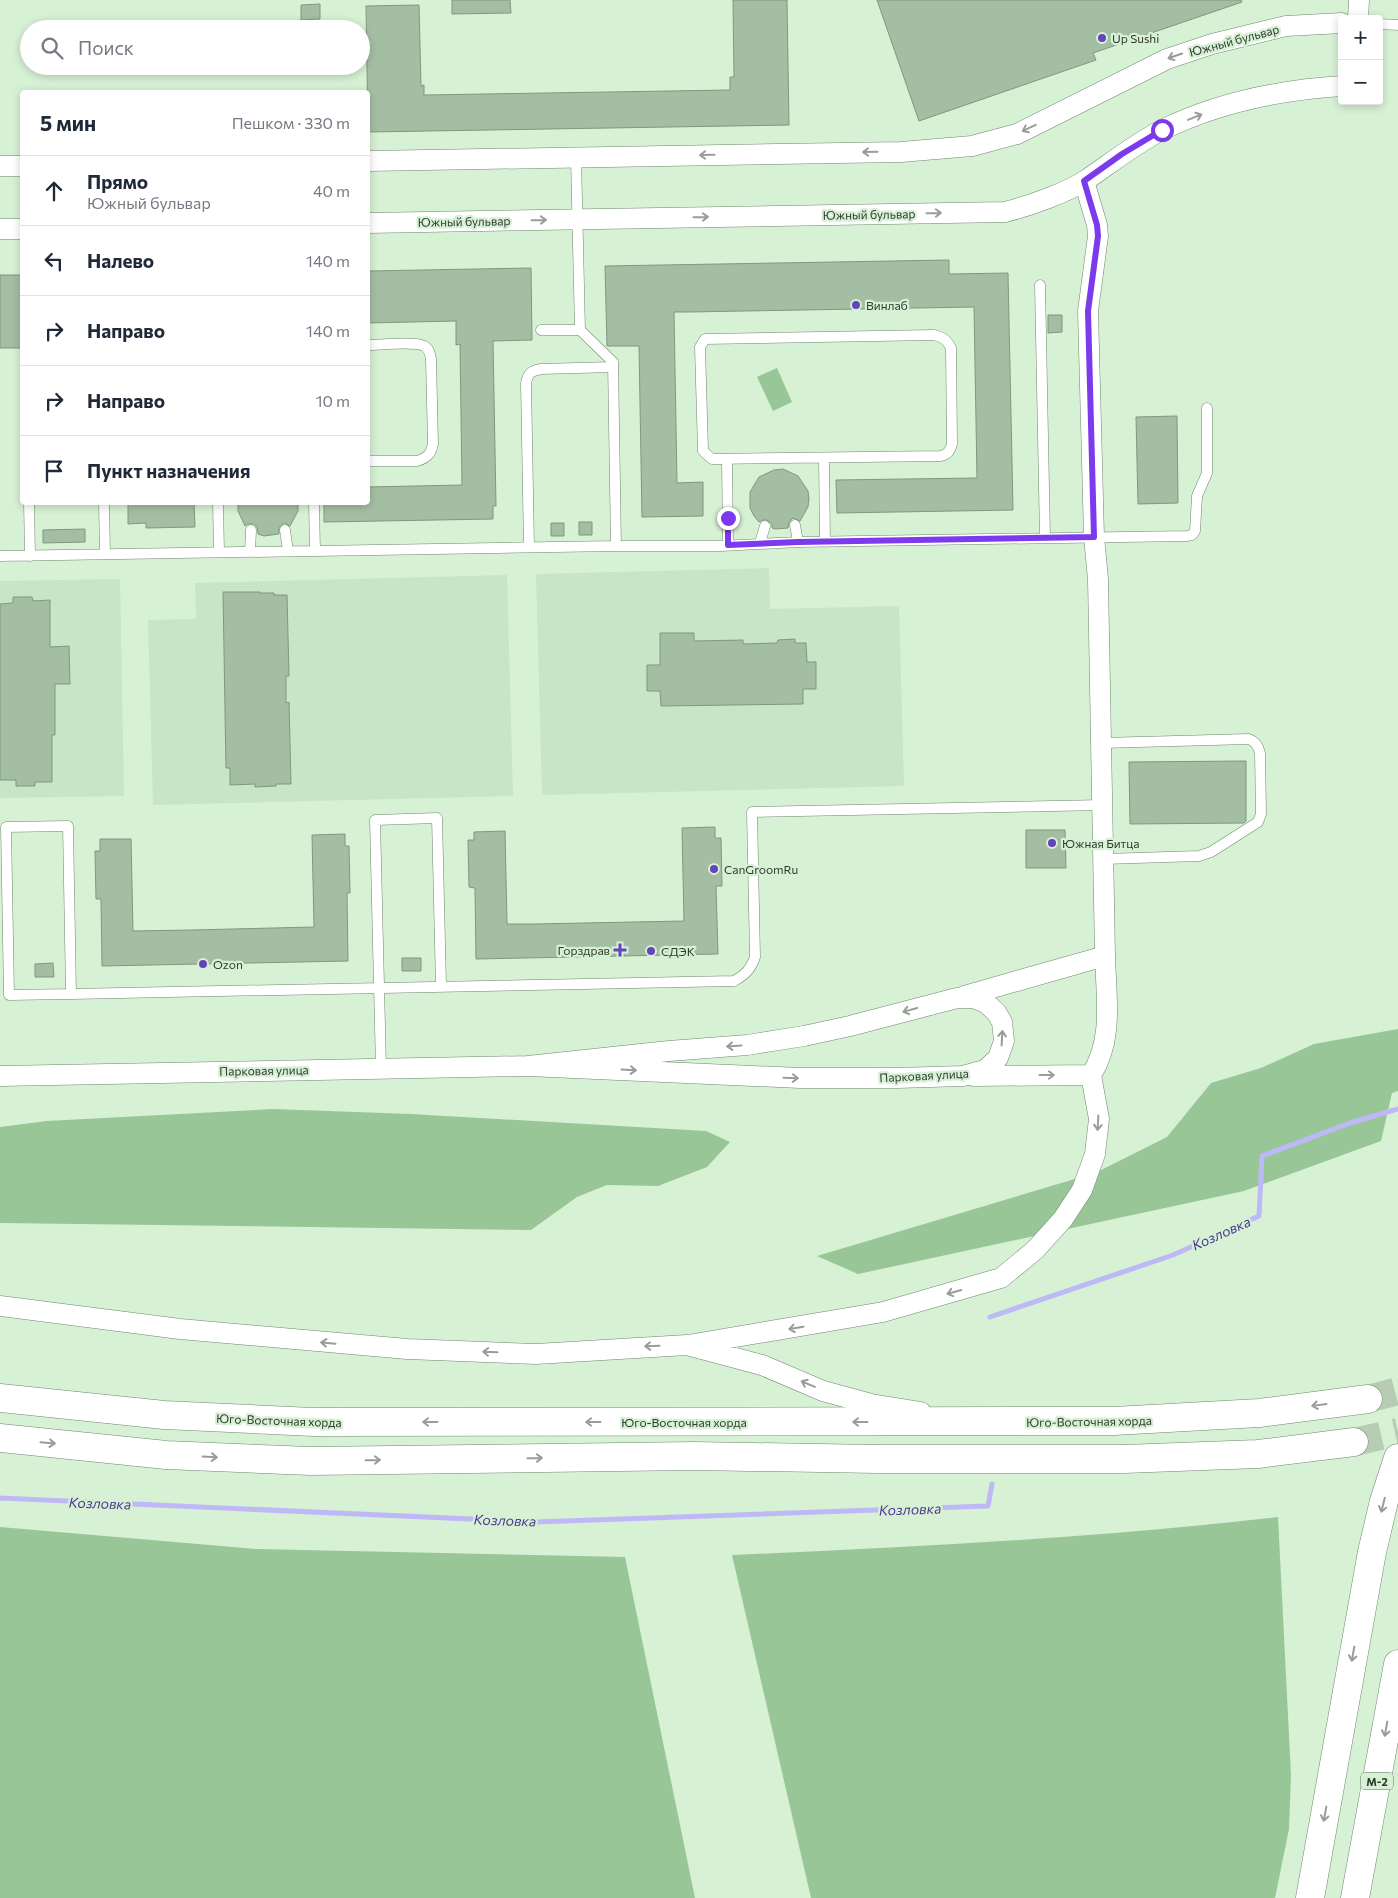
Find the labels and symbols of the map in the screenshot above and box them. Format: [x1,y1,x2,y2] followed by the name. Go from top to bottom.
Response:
[1187,21,1281,59] street label: Южный бульвар
[1112,31,1159,45] place label: Up Sushi
[1096,32,1108,44] marker: Up Sushi
[1167,52,1183,62] one-way arrow
[1187,112,1202,121] one-way arrow
[1151,119,1174,142] route start
[1022,124,1037,133] one-way arrow
[862,148,878,157] one-way arrow
[699,150,716,160] one-way arrow
[822,206,916,222] street label: Южный бульвар
[925,208,941,218] one-way arrow
[692,212,709,222] one-way arrow
[417,213,511,229] street label: Южный бульвар
[530,215,546,225] one-way arrow
[866,298,908,312] place label: Винлаб
[850,299,862,311] marker: Винлаб
[717,507,740,530] route end
[1062,836,1139,850] place label: Южная Битца
[1046,837,1058,849] marker: Южная Битца
[724,862,798,876] place label: CanGroomRu
[708,863,720,875] marker: CanGroomRu
[558,943,610,957] place label: Горздрав
[614,944,626,956] marker: Горздрав
[661,944,695,958] place label: СДЭК
[645,945,657,957] marker: СДЭК
[213,957,243,971] place label: Ozon
[197,958,209,970] marker: Ozon
[903,1006,919,1015] one-way arrow
[998,1031,1007,1047] one-way arrow
[726,1041,742,1051] one-way arrow
[219,1062,309,1078] street label: Парковая улица
[621,1066,637,1075] one-way arrow
[879,1066,969,1084] street label: Парковая улица
[1038,1070,1054,1080] one-way arrow
[783,1073,799,1082] one-way arrow
[1094,1115,1103,1131] one-way arrow
[1189,1213,1253,1253] water label: Козловка
[946,1287,962,1297] one-way arrow
[788,1323,804,1333] one-way arrow
[320,1338,336,1347] one-way arrow
[644,1342,660,1351] one-way arrow
[482,1347,498,1357] one-way arrow
[801,1379,816,1389] one-way arrow
[1312,1400,1328,1410] one-way arrow
[216,1411,342,1429] street label: Юго-Восточная хорда
[1026,1413,1152,1429] street label: Юго-Восточная хорда
[621,1415,747,1429] street label: Юго-Восточная хорда
[422,1417,438,1427] one-way arrow
[585,1417,601,1427] one-way arrow
[852,1417,868,1427] one-way arrow
[40,1438,56,1448] one-way arrow
[202,1452,218,1461] one-way arrow
[526,1453,543,1463] one-way arrow
[364,1455,381,1465] one-way arrow
[68,1493,132,1513] water label: Козловка
[1378,1496,1388,1512] one-way arrow
[878,1499,942,1519] water label: Козловка
[473,1510,537,1530] water label: Козловка
[1348,1646,1358,1662] one-way arrow
[1381,1721,1391,1737] one-way arrow
[1361,1772,1393,1790] road number: М-2
[1319,1806,1329,1822] one-way arrow

